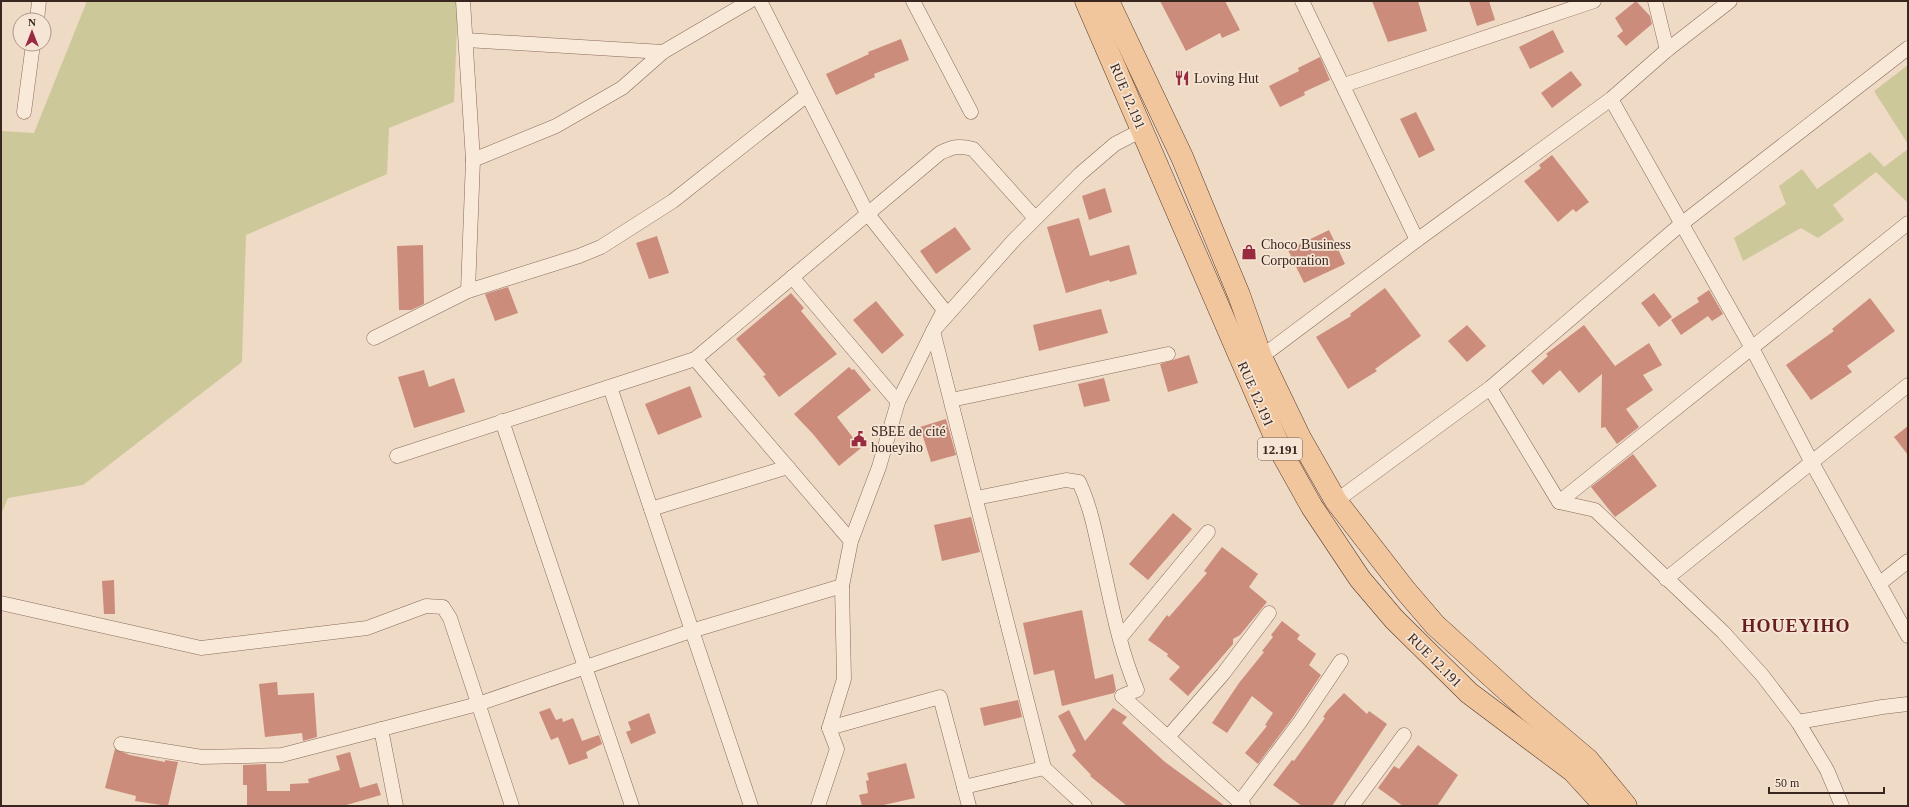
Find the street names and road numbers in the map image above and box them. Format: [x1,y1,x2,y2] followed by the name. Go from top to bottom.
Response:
[1107,61,1148,131] street label: RUE 12.191
[1234,359,1277,429] street label: RUE 12.191
[1258,438,1302,460] road number: 12.191
[1405,630,1465,690] street label: RUE 12.191

